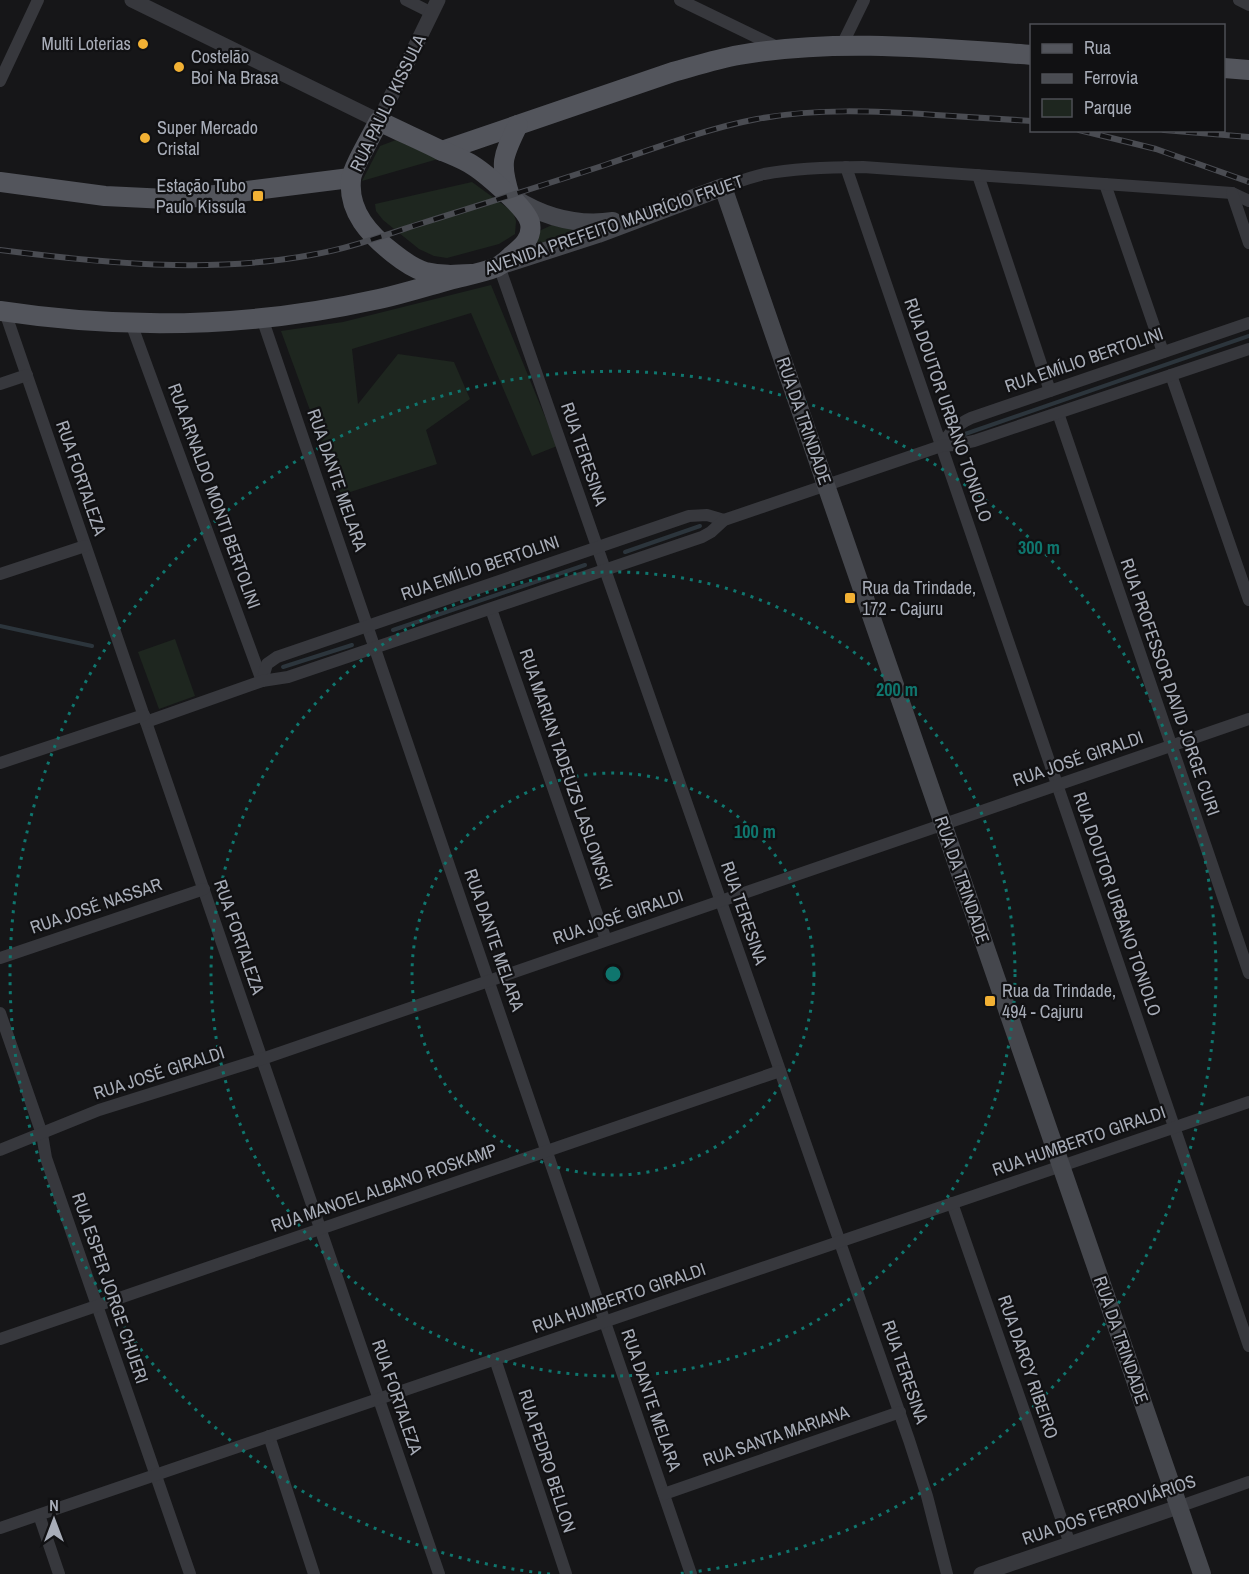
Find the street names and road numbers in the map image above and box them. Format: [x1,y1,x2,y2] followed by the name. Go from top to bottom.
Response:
[343,30,432,176] street label: RUA PAULO KISSULA
[480,168,746,281] street label: AVENIDA PREFEITO MAURÍCIO FRUET
[898,294,999,525] street label: RUA DOUTOR URBANO TONIOLO
[1001,321,1166,398] street label: RUA EMÍLIO BERTOLINI
[771,354,838,488] street label: RUA DA TRINDADE
[162,380,267,612] street label: RUA ARNALDO MONTI BERTOLINI
[555,399,614,509] street label: RUA TERESINA
[301,405,374,555] street label: RUA DANTE MELARA
[50,417,113,539] street label: RUA FORTALEZA
[397,529,562,606] street label: RUA EMÍLIO BERTOLINI
[1115,555,1226,819] street label: RUA PROFESSOR DAVID JORGE CURI
[513,645,619,892] street label: RUA MARIAN TADEUZS LASLOWSKI
[1009,725,1146,793] street label: RUA JOSÉ GIRALDI
[1067,788,1168,1019] street label: RUA DOUTOR URBANO TONIOLO
[929,813,996,947] street label: RUA DA TRINDADE
[715,858,774,968] street label: RUA TERESINA
[458,865,531,1015] street label: RUA DANTE MELARA
[27,871,165,940] street label: RUA JOSÉ NASSAR
[208,876,271,998] street label: RUA FORTALEZA
[549,883,686,951] street label: RUA JOSÉ GIRALDI
[90,1040,227,1105] street label: RUA JOSÉ GIRALDI
[989,1099,1169,1182] street label: RUA HUMBERTO GIRALDI
[268,1137,500,1238] street label: RUA MANOEL ALBANO ROSKAMP
[66,1189,155,1387] street label: RUA ESPER JORGE CHUERI
[529,1256,709,1339] street label: RUA HUMBERTO GIRALDI
[1088,1273,1155,1407] street label: RUA DA TRINDADE
[992,1292,1065,1442] street label: RUA DARCY RIBEIRO
[876,1317,935,1427] street label: RUA TERESINA
[615,1325,688,1475] street label: RUA DANTE MELARA
[366,1336,429,1458] street label: RUA FORTALEZA
[513,1386,582,1536] street label: RUA PEDRO BELLON
[699,1399,852,1472] street label: RUA SANTA MARIANA
[1019,1468,1199,1551] street label: RUA DOS FERROVIÁRIOS

